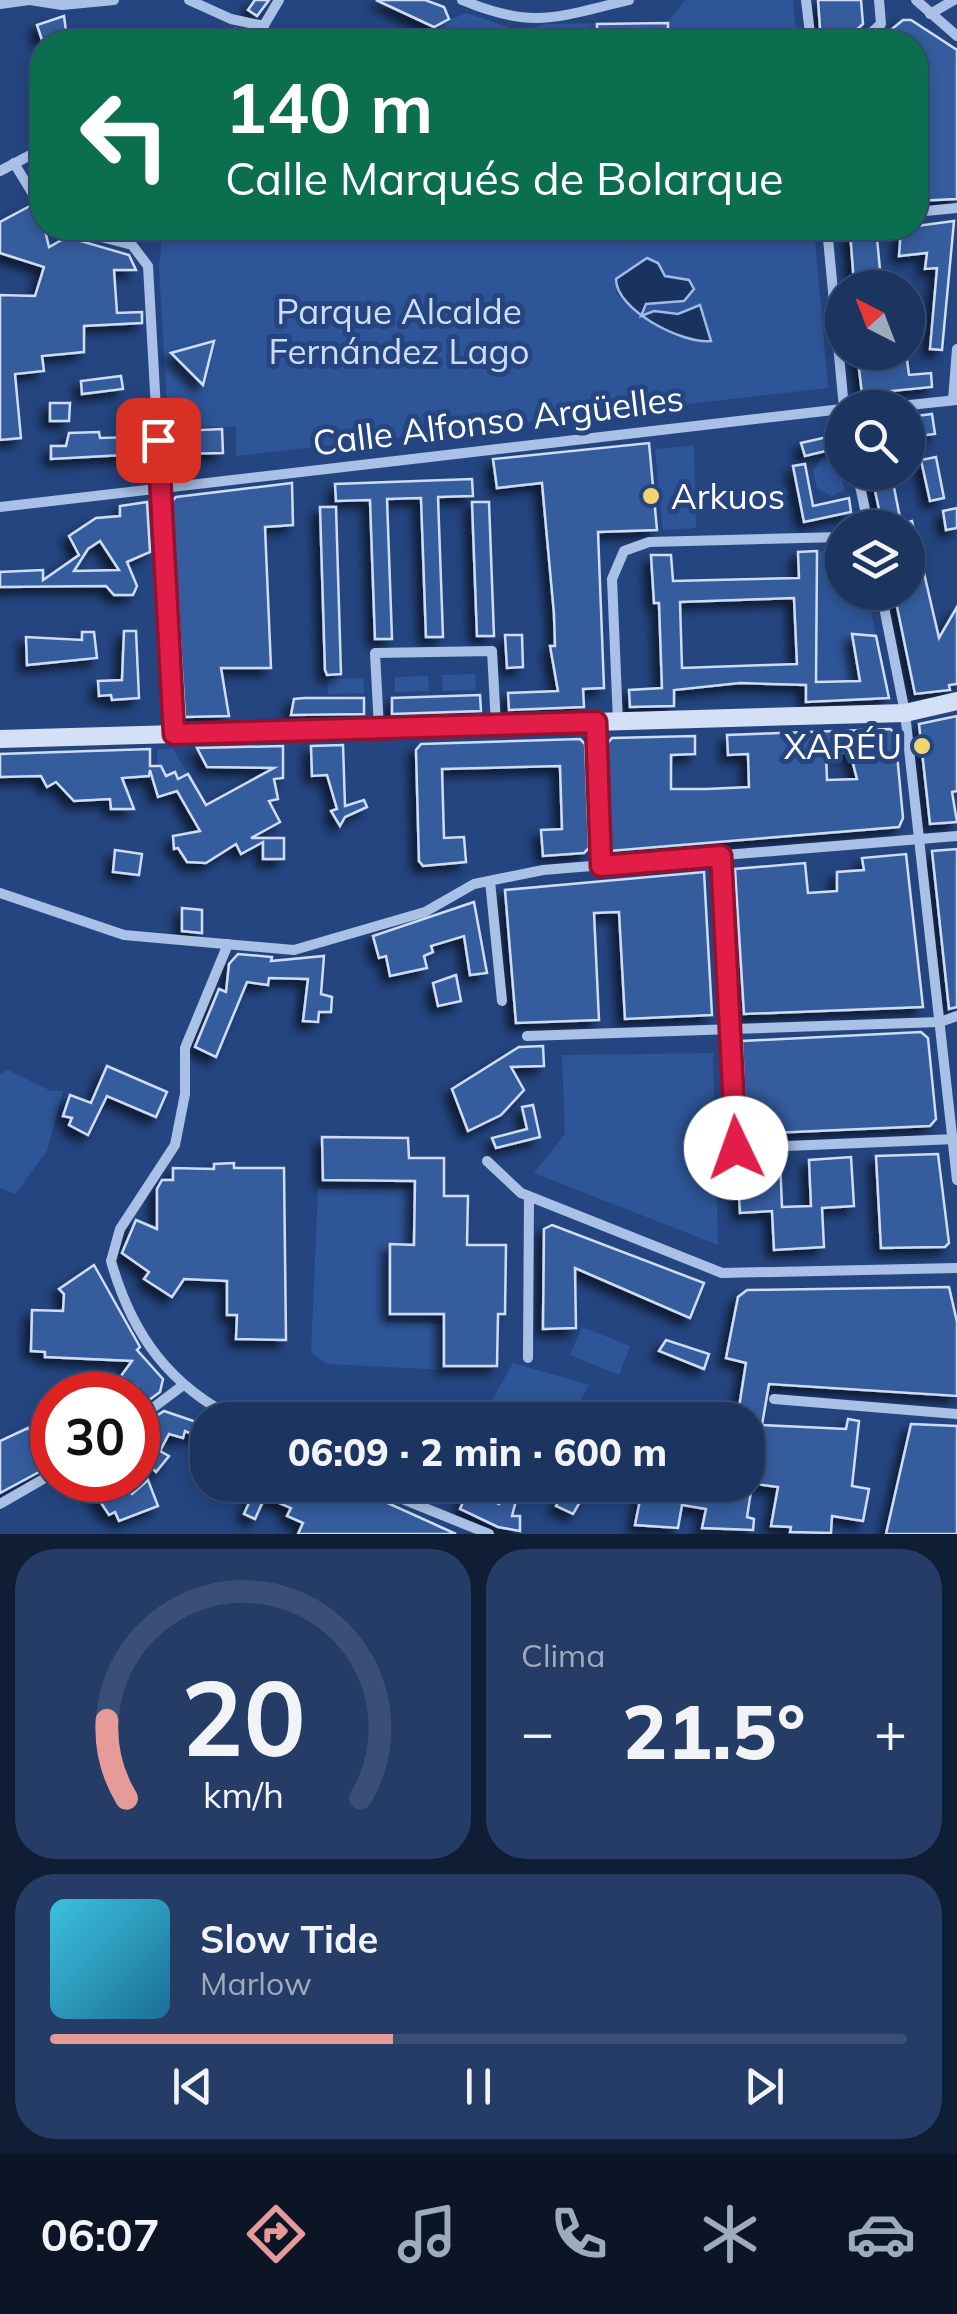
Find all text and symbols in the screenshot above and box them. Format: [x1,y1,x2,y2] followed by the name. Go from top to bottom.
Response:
[225,63,433,151] text: 140 m
[60,70,190,200] icon: left
[225,150,784,206] text: Calle Marqués de Bolarque
[825,270,925,370] north arrow
[825,270,925,610] map controls
[268,289,530,373] park label: Parque Alcalde Fernández Lago
[310,375,686,465] street label: Calle Alfonso Argüelles
[825,390,925,490] button: search
[116,398,201,483] pin
[131,413,186,468] icon: arrive
[671,474,785,518] place label: Arkuos
[640,485,662,507] marker: Arkuos
[825,510,925,610] button: layers
[784,724,902,768] place label: XARÉU
[911,735,933,757] marker: XARÉU
[684,1096,788,1200] position arrow
[30,1372,160,1502] speed limit sign: 30
[288,1428,667,1476] text: 06:09 · 2 min · 600 m
[521,1635,605,1675] text: Clima
[181,1651,305,1782] text: 20
[622,1684,806,1778] text: 21.5°
[521,1697,554,1766] text: −
[874,1697,907,1766] text: +
[203,1772,283,1817] text: km/h
[200,1915,378,1963] text: Slow Tide
[200,1963,312,2003] text: Marlow
[165,2059,220,2114] icon: previous
[451,2059,506,2114] icon: pause
[737,2059,792,2114] icon: next
[241,2199,311,2269] icon: directions
[392,2199,462,2269] icon: music
[544,2199,614,2269] icon: phone
[695,2199,765,2269] icon: climate
[846,2199,916,2269] icon: car
[41,2206,160,2262] text: 06:07

